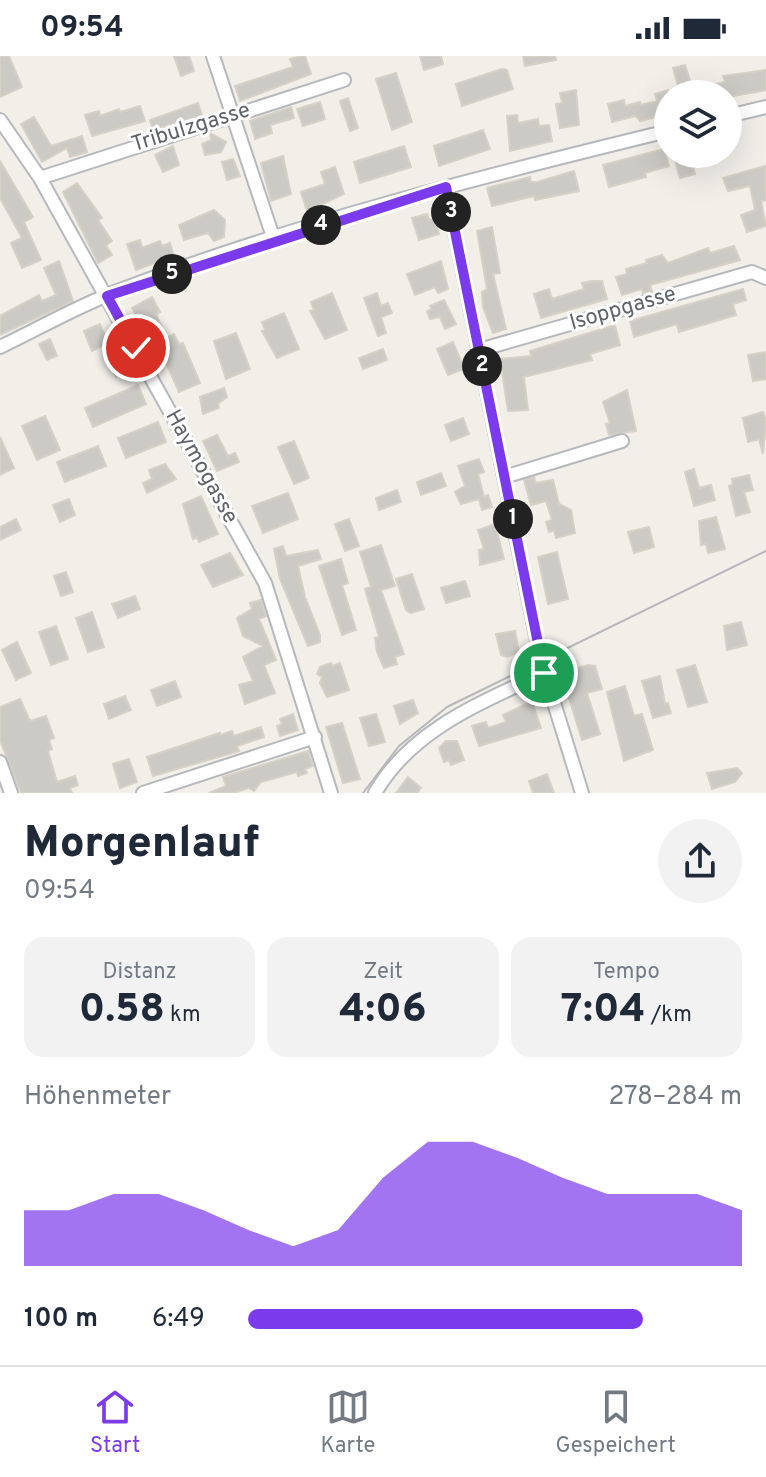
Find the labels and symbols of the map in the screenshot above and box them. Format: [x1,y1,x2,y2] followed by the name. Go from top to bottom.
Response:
[128,97,254,159] street label: Tribulzgasse
[431,192,471,232] pin: 3
[301,205,341,245] pin: 4
[152,254,192,294] pin: 5
[567,281,679,337] street label: Isoppgasse
[102,314,170,382] pin
[462,346,502,386] pin: 2
[159,405,243,529] street label: Haymogasse
[493,499,533,539] pin: 1
[510,639,578,707] pin

